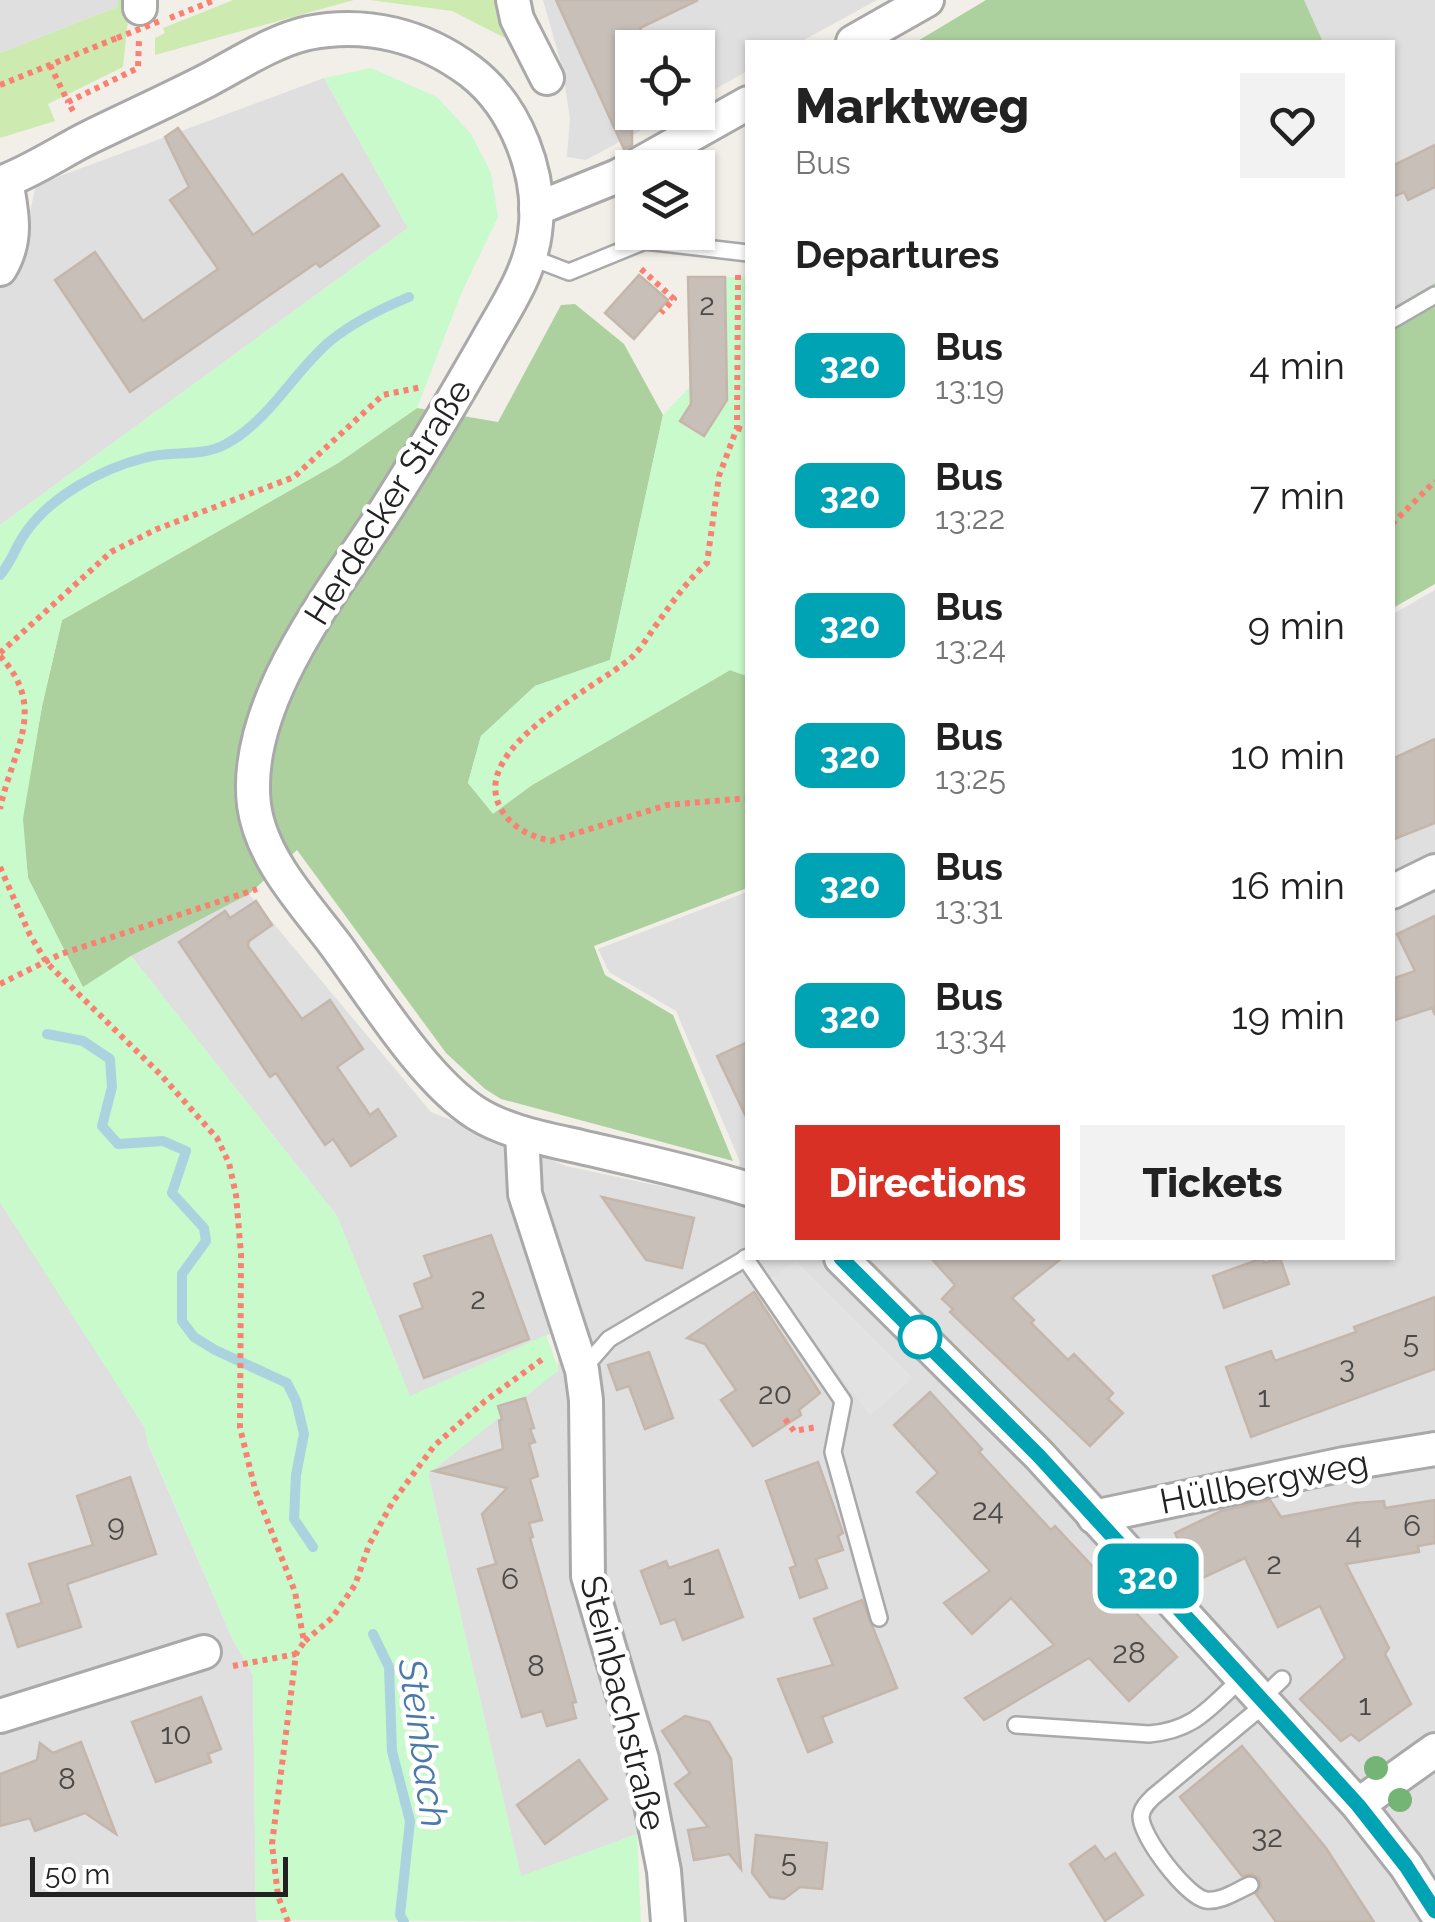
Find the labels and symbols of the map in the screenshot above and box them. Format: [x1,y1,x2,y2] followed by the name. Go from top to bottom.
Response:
[699,287,715,322] house number: 2
[296,371,480,632] street label: Herdecker Straße
[470,1281,486,1316] house number: 2
[899,1316,941,1358] unlabelled marker
[1403,1325,1419,1360] house number: 5
[1339,1350,1355,1385] house number: 3
[758,1376,792,1411] house number: 20
[1258,1379,1271,1414] house number: 1
[1156,1441,1371,1522] street label: Hüllbergweg
[972,1492,1004,1527] house number: 24
[107,1507,125,1542] house number: 9
[1403,1508,1421,1543] house number: 6
[1346,1516,1362,1551] house number: 4
[1090,1544,1206,1608] line badge: 320
[1266,1546,1282,1581] house number: 2
[501,1561,519,1596] house number: 6
[683,1567,696,1602] house number: 1
[572,1571,675,1834] street label: Steinbachstraße
[1112,1635,1146,1670] house number: 28
[527,1648,545,1683] house number: 8
[389,1655,458,1830] water label: Steinbach
[1359,1687,1372,1722] house number: 1
[160,1716,192,1751] house number: 10
[58,1761,76,1796] house number: 8
[1251,1819,1283,1854] house number: 32
[781,1844,797,1879] house number: 5
[30,1852,288,1896] scale bar

